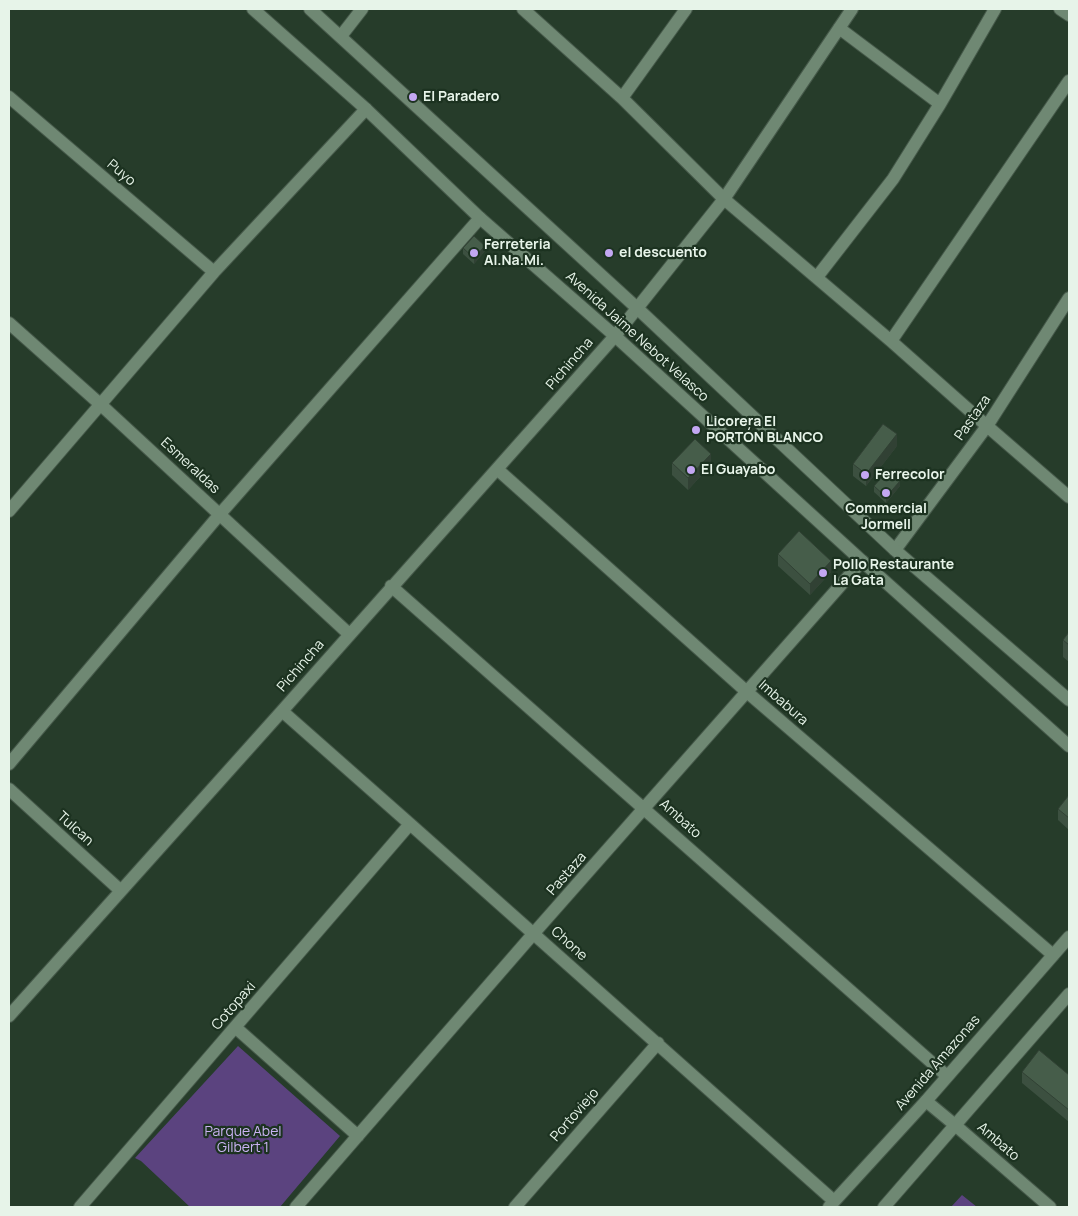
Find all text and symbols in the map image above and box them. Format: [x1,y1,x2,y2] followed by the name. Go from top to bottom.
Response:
[423,89,499,105] place label: El Paradero
[407,91,419,103] marker: El Paradero
[103,156,139,190] street label: Puyo
[484,237,551,270] place label: Ferreteria Al.Na.Mi.
[619,245,707,261] place label: el descuento
[468,247,480,259] marker: Ferreteria Al.Na.Mi.
[603,247,615,259] marker: el descuento
[562,268,712,406] street label: Avenida Jaime Nebot Velasco
[543,335,597,393] street label: Pichincha
[951,392,995,444] street label: Pastaza
[706,414,823,447] place label: Licorera El PORTÓN BLANCO
[690,424,702,436] marker: Licorera El PORTÓN BLANCO
[157,434,223,498] street label: Esmeraldas
[701,462,775,478] place label: El Guayabo
[685,464,697,476] marker: El Guayabo
[875,467,945,483] place label: Ferrecolor
[859,469,871,481] marker: Ferrecolor
[880,487,892,499] marker: Commercial Jormell
[845,501,927,534] place label: Commercial Jormell
[833,557,954,590] place label: Pollo Restaurante La Gata
[817,567,829,579] marker: Pollo Restaurante La Gata
[274,637,328,695] street label: Pichincha
[755,677,811,729] street label: Imbabura
[656,796,704,842] street label: Ambato
[53,808,97,850] street label: Tulcan
[544,849,590,899] street label: Pastaza
[547,923,591,965] street label: Chone
[208,978,260,1034] street label: Cotopaxi
[892,1012,984,1114] street label: Avenida Amazonas
[547,1085,603,1145] street label: Portoviejo
[973,1119,1023,1165] street label: Ambato
[204,1124,282,1156] park label: Parque Abel Gilbert 1

